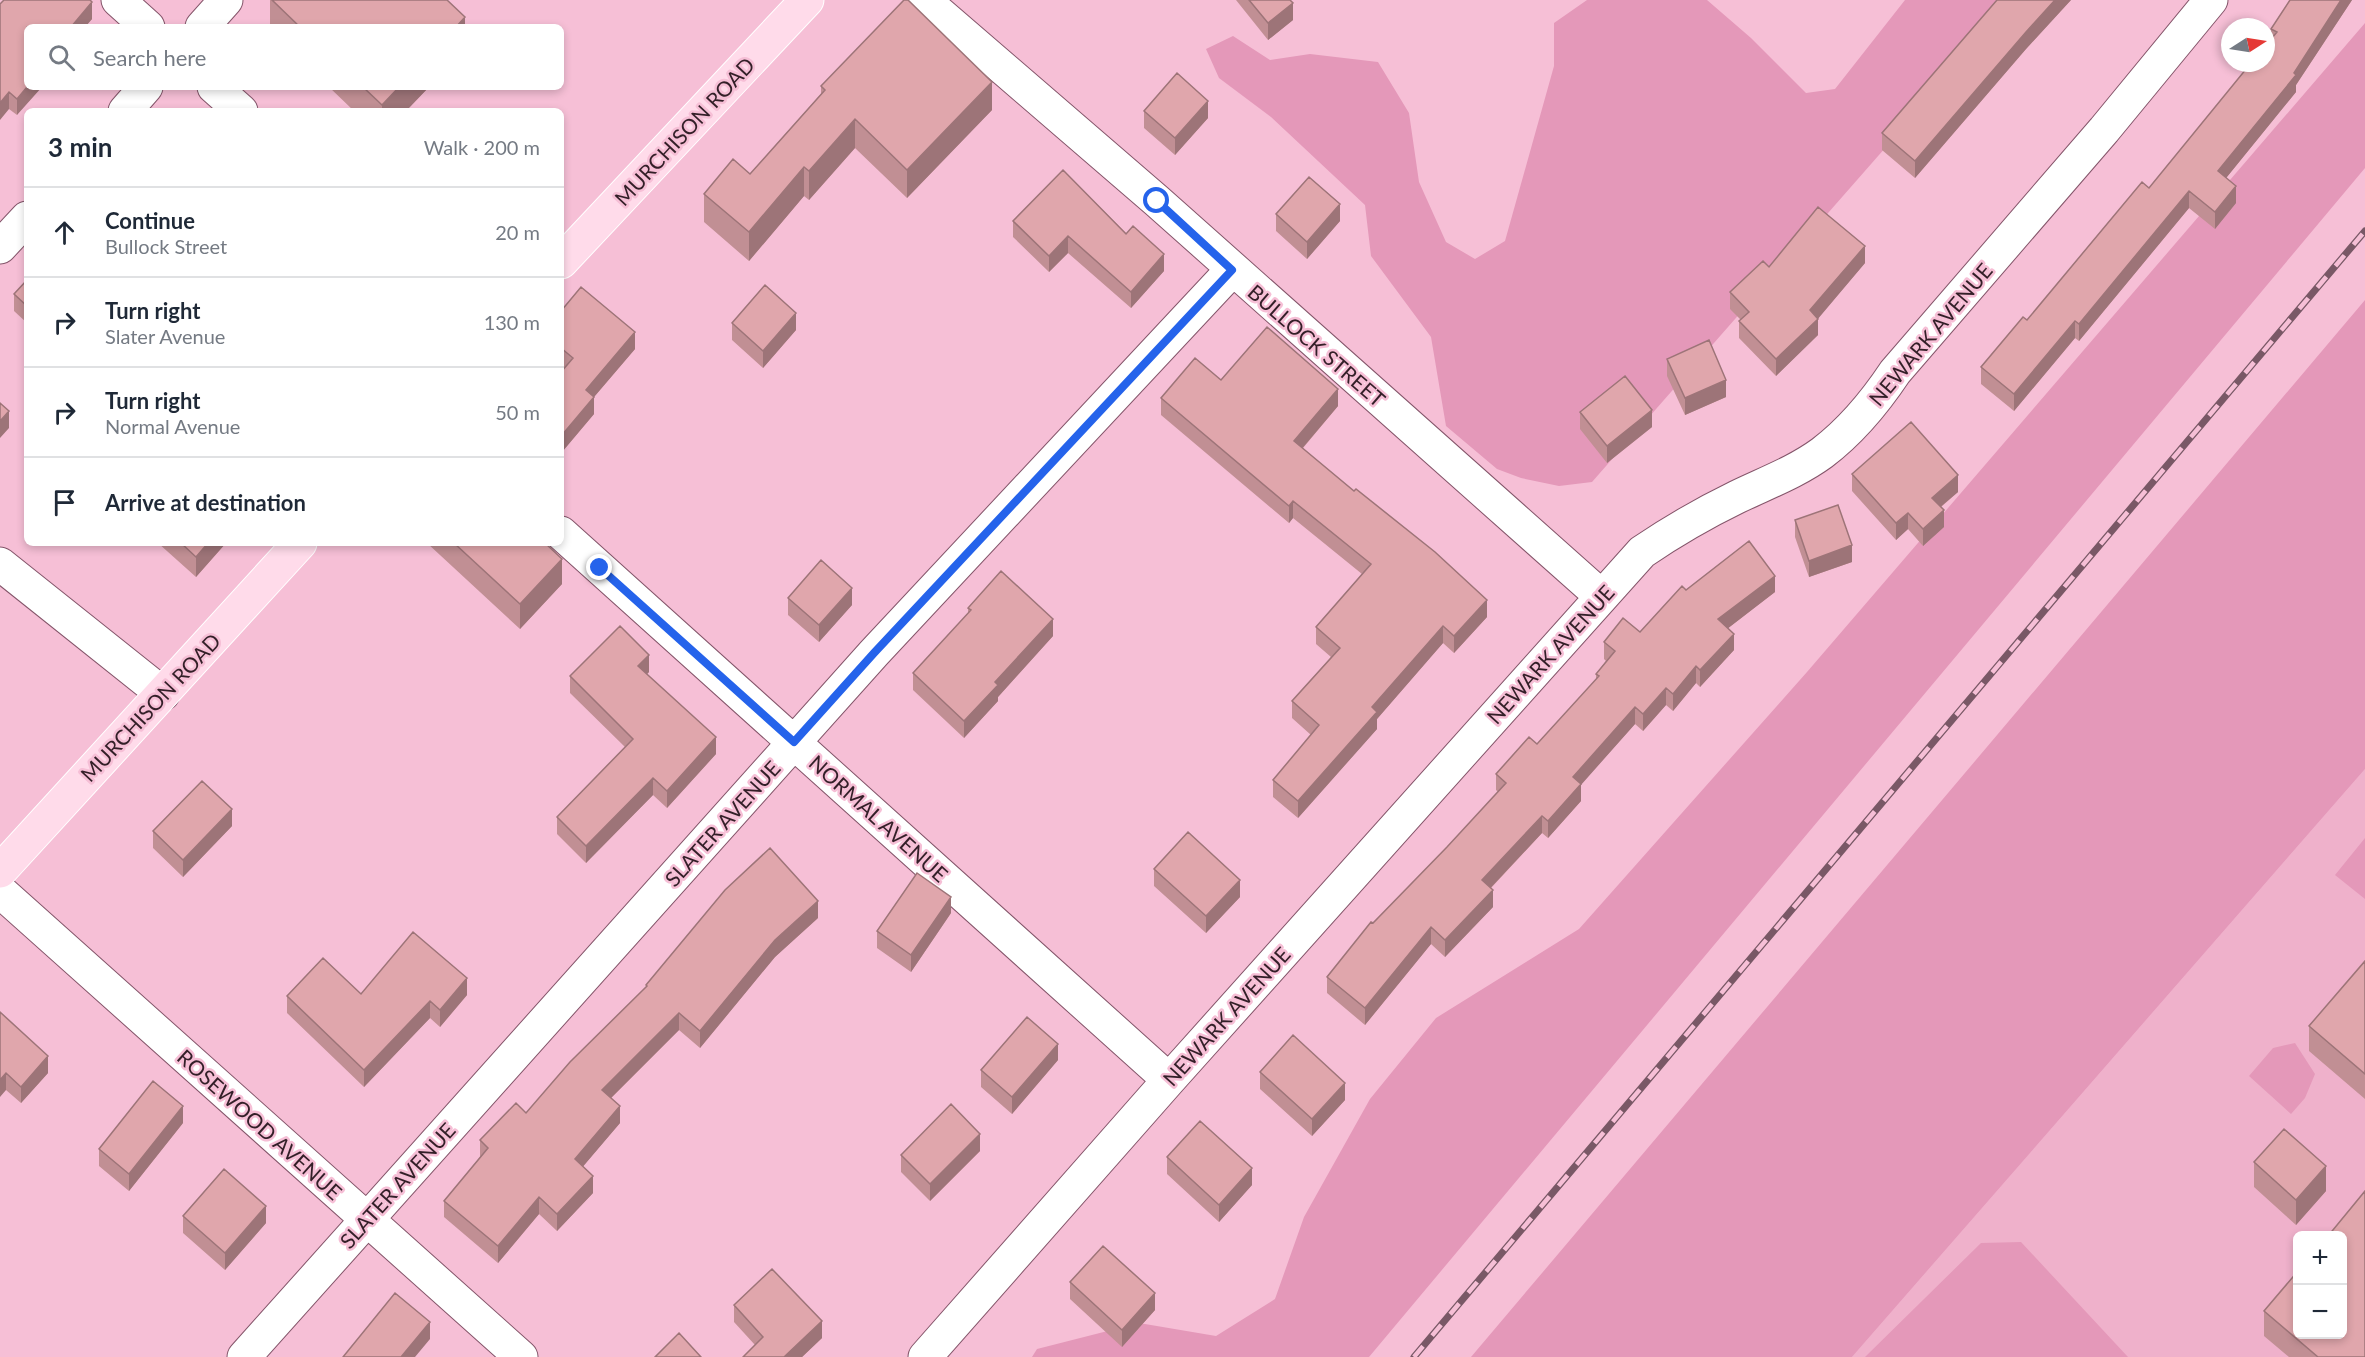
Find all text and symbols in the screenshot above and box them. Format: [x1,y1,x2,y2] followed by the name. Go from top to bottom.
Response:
[2221,18,2275,72] north arrow
[24,24,564,90] search box
[45,41,78,74] icon: search
[93,44,206,71] text: Search here
[609,52,759,210] street label: MURCHISON ROAD
[48,131,112,163] text: 3 min
[424,135,540,159] text: Walk · 200 m
[1143,187,1169,213] route start
[105,207,195,234] text: Continue
[48,216,81,249] icon: ahead
[495,220,540,244] text: 20 m
[105,234,227,258] text: Bullock Street
[1863,258,1997,410] street label: NEWARK AVENUE
[1243,279,1391,412] street label: BULLOCK STREET
[105,297,200,324] text: Turn right
[48,306,81,339] icon: right
[484,310,540,334] text: 130 m
[105,324,225,348] text: Slater Avenue
[105,387,200,414] text: Turn right
[48,396,81,429] icon: right
[495,400,540,424] text: 50 m
[105,414,240,438] text: Normal Avenue
[48,486,81,519] icon: arrive
[105,489,306,516] text: Arrive at destination
[586,554,612,580] route end
[1481,579,1619,729] street label: NEWARK AVENUE
[75,628,225,786] street label: MURCHISON ROAD
[805,749,953,887] street label: NORMAL AVENUE
[659,755,785,891] street label: SLATER AVENUE
[1157,941,1295,1091] street label: NEWARK AVENUE
[173,1044,347,1204] street label: ROSEWOOD AVENUE
[334,1117,460,1253] street label: SLATER AVENUE
[2293,1231,2347,1339] map controls
[2293,1231,2347,1285] button: +
[2293,1285,2347,1339] button: −

